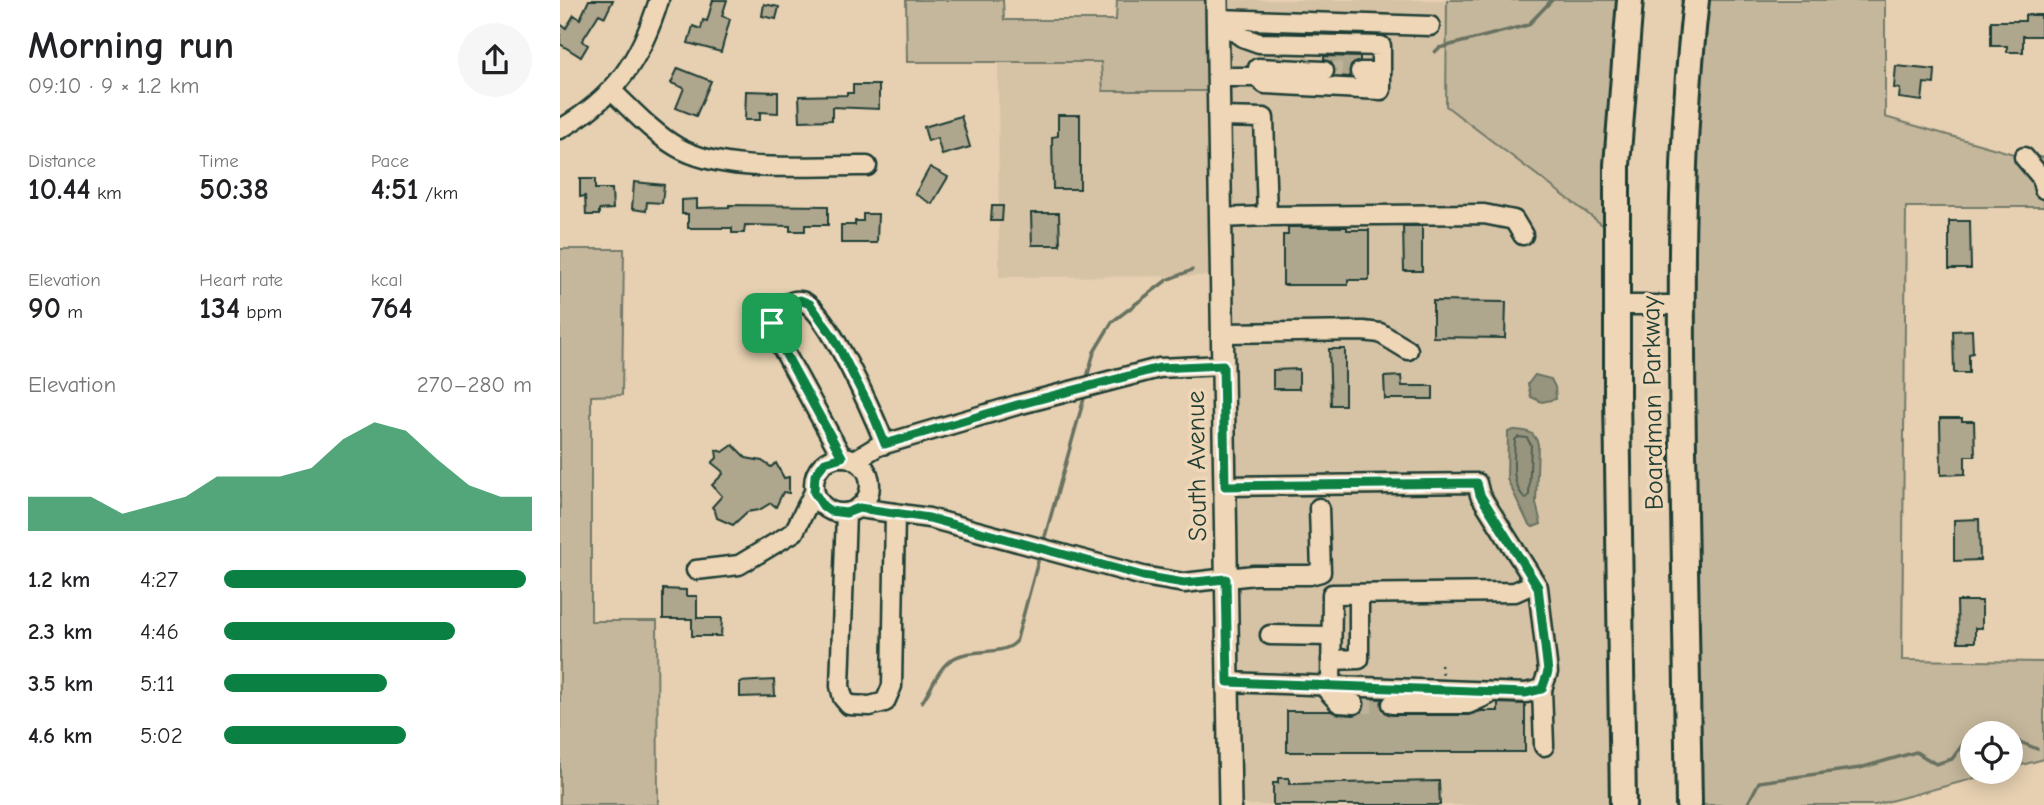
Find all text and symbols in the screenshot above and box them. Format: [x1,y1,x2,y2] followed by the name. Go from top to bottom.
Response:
[458,23,532,97] button: share
[28,24,234,68] text: Morning run
[28,72,200,99] text: 09:10 · 9 × 1.2 km
[28,150,96,172] text: Distance
[199,150,239,172] text: Time
[371,150,409,172] text: Pace
[28,172,91,207] text: 10.44
[199,172,269,207] text: 50:38
[371,172,419,207] text: 4:51
[91,182,122,204] text: km
[419,182,458,204] text: /km
[28,269,101,291] text: Elevation
[199,269,283,291] text: Heart rate
[371,269,403,291] text: kcal
[28,291,61,326] text: 90
[199,291,240,326] text: 134
[371,291,413,326] text: 764
[742,293,802,353] pin
[1636,295,1670,511] street label: Boardman Parkway
[61,301,83,323] text: m
[240,301,282,323] text: bpm
[753,304,791,342] icon: arrive
[28,371,116,398] text: Elevation
[417,371,532,398] text: 270–280 m
[1181,390,1213,542] street label: South Avenue
[28,566,90,593] text: 1.2 km
[140,566,178,593] text: 4:27
[28,618,93,645] text: 2.3 km
[140,618,179,645] text: 4:46
[28,670,93,697] text: 3.5 km
[140,670,175,697] text: 5:11
[1960,721,2023,784] map controls
[1960,721,2023,784] button: locate
[28,722,93,749] text: 4.6 km
[140,722,183,749] text: 5:02

